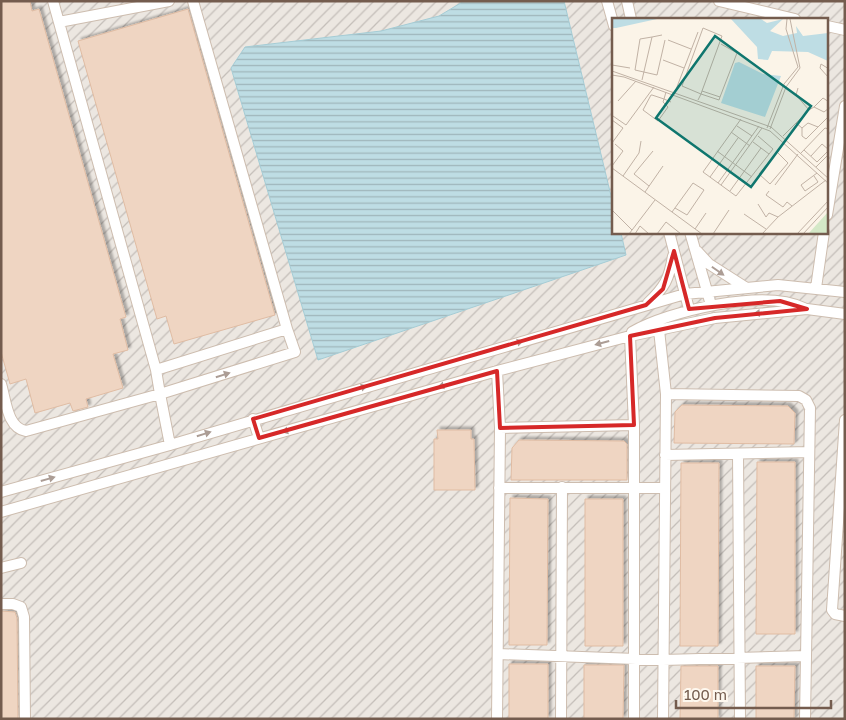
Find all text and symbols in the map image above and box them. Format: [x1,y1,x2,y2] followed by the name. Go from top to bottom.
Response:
[612,18,828,234] inset map
[711,266,725,276] one-way arrow
[753,310,769,318] one-way arrow
[509,338,524,346] one-way arrow
[595,340,610,348] one-way arrow
[216,370,231,378] one-way arrow
[437,382,452,390] one-way arrow
[353,383,368,391] one-way arrow
[281,426,296,434] one-way arrow
[197,430,212,438] one-way arrow
[41,474,56,482] one-way arrow
[676,678,831,710] scale bar
[684,685,727,703] text: 100 m

